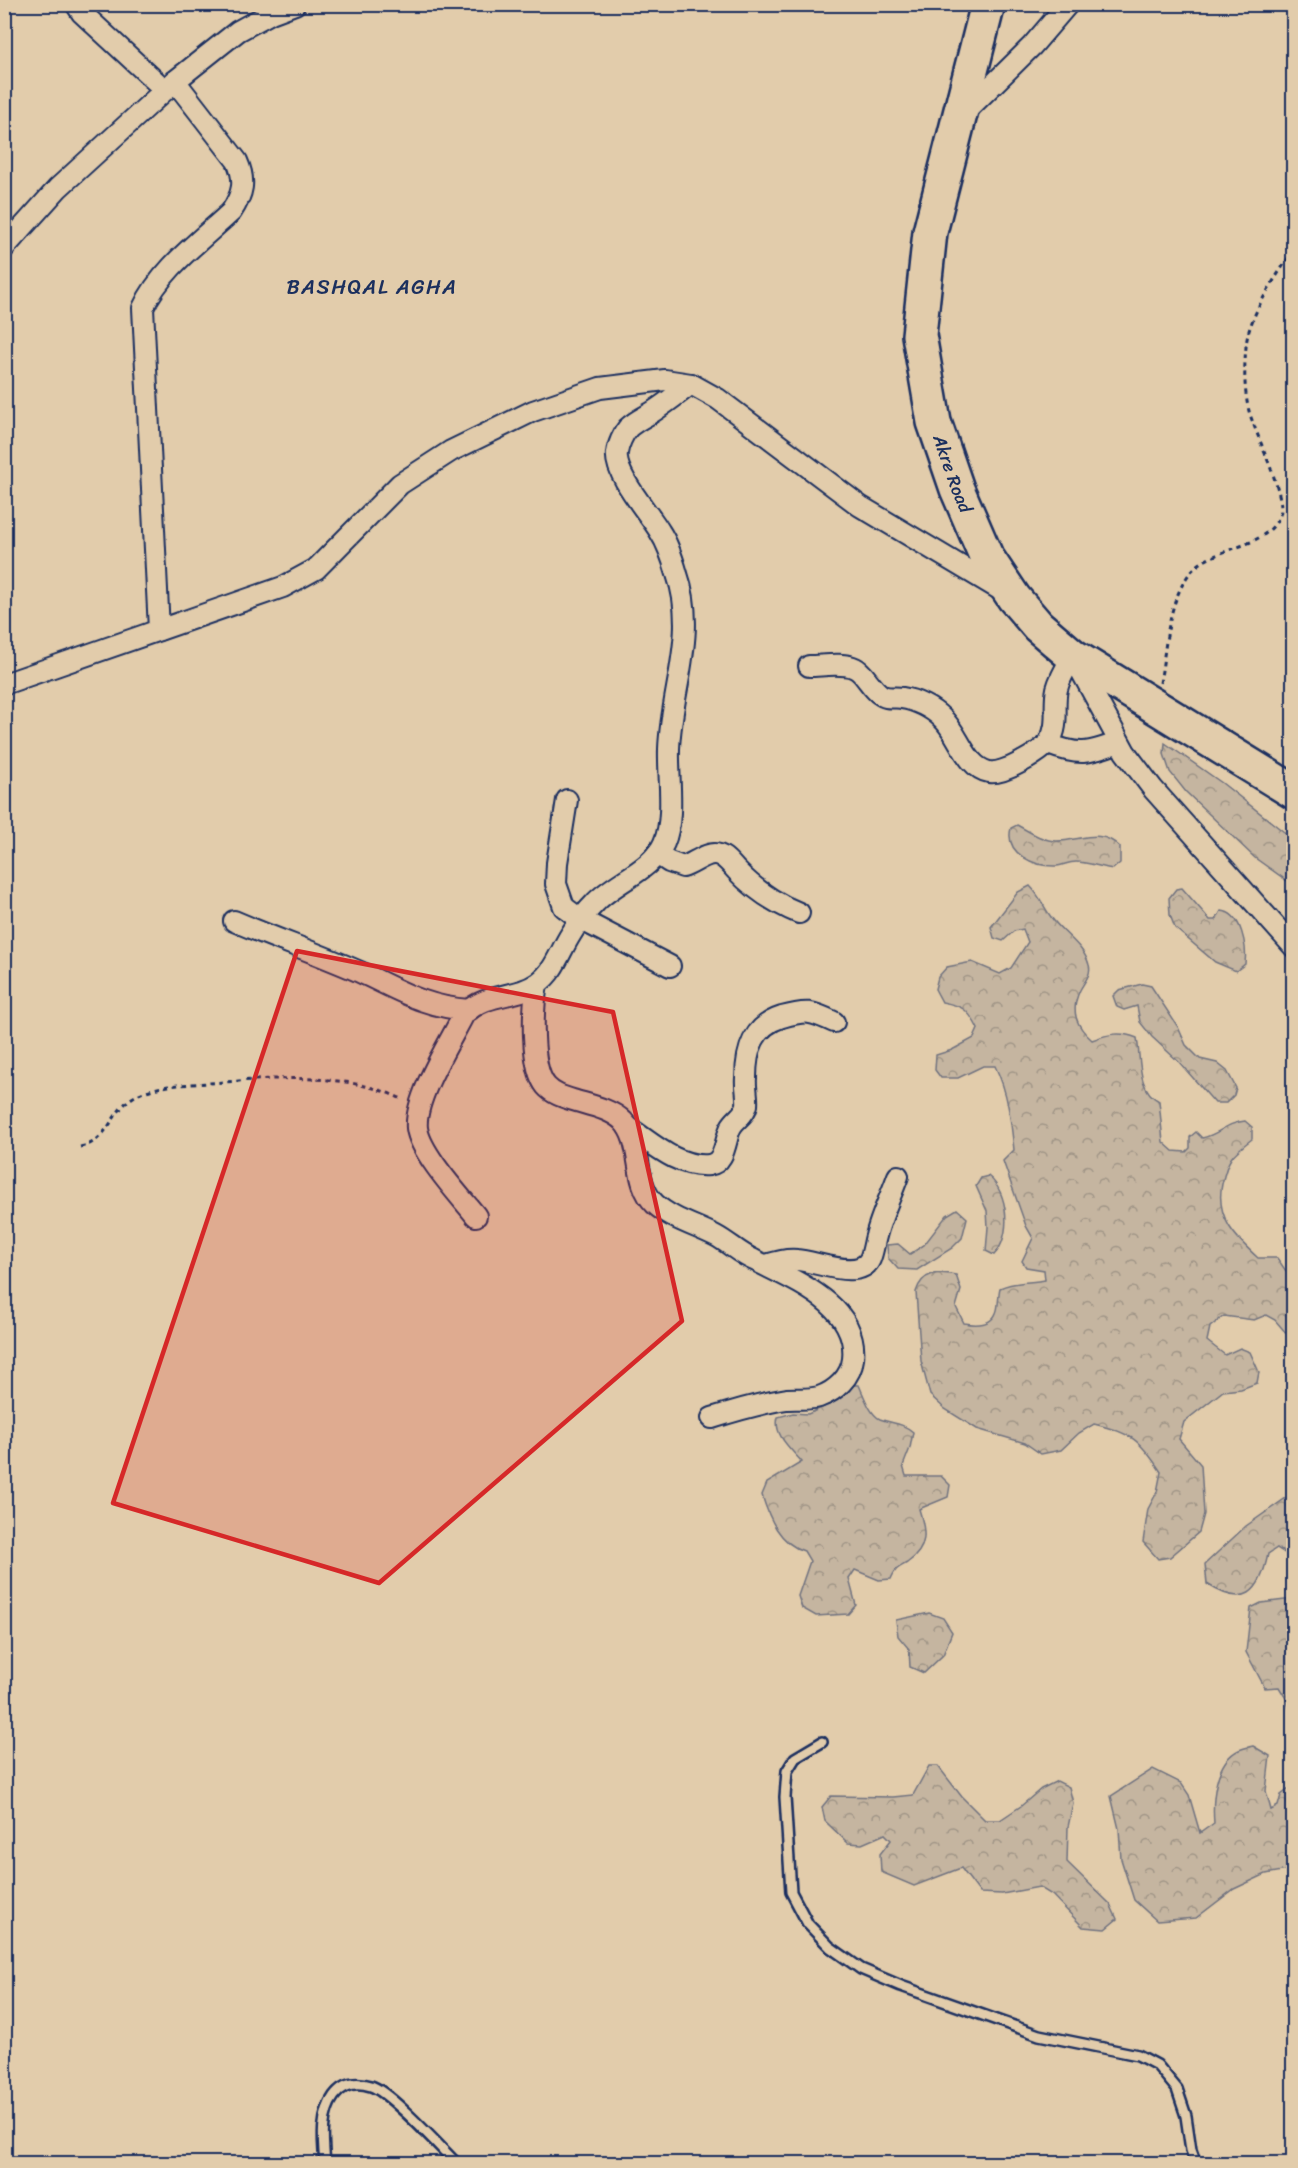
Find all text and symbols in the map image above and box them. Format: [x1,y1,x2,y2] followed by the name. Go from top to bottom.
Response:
[286,268,458,306] district label: BASHQAL AGHA
[923,429,982,519] street label: Akre Road

